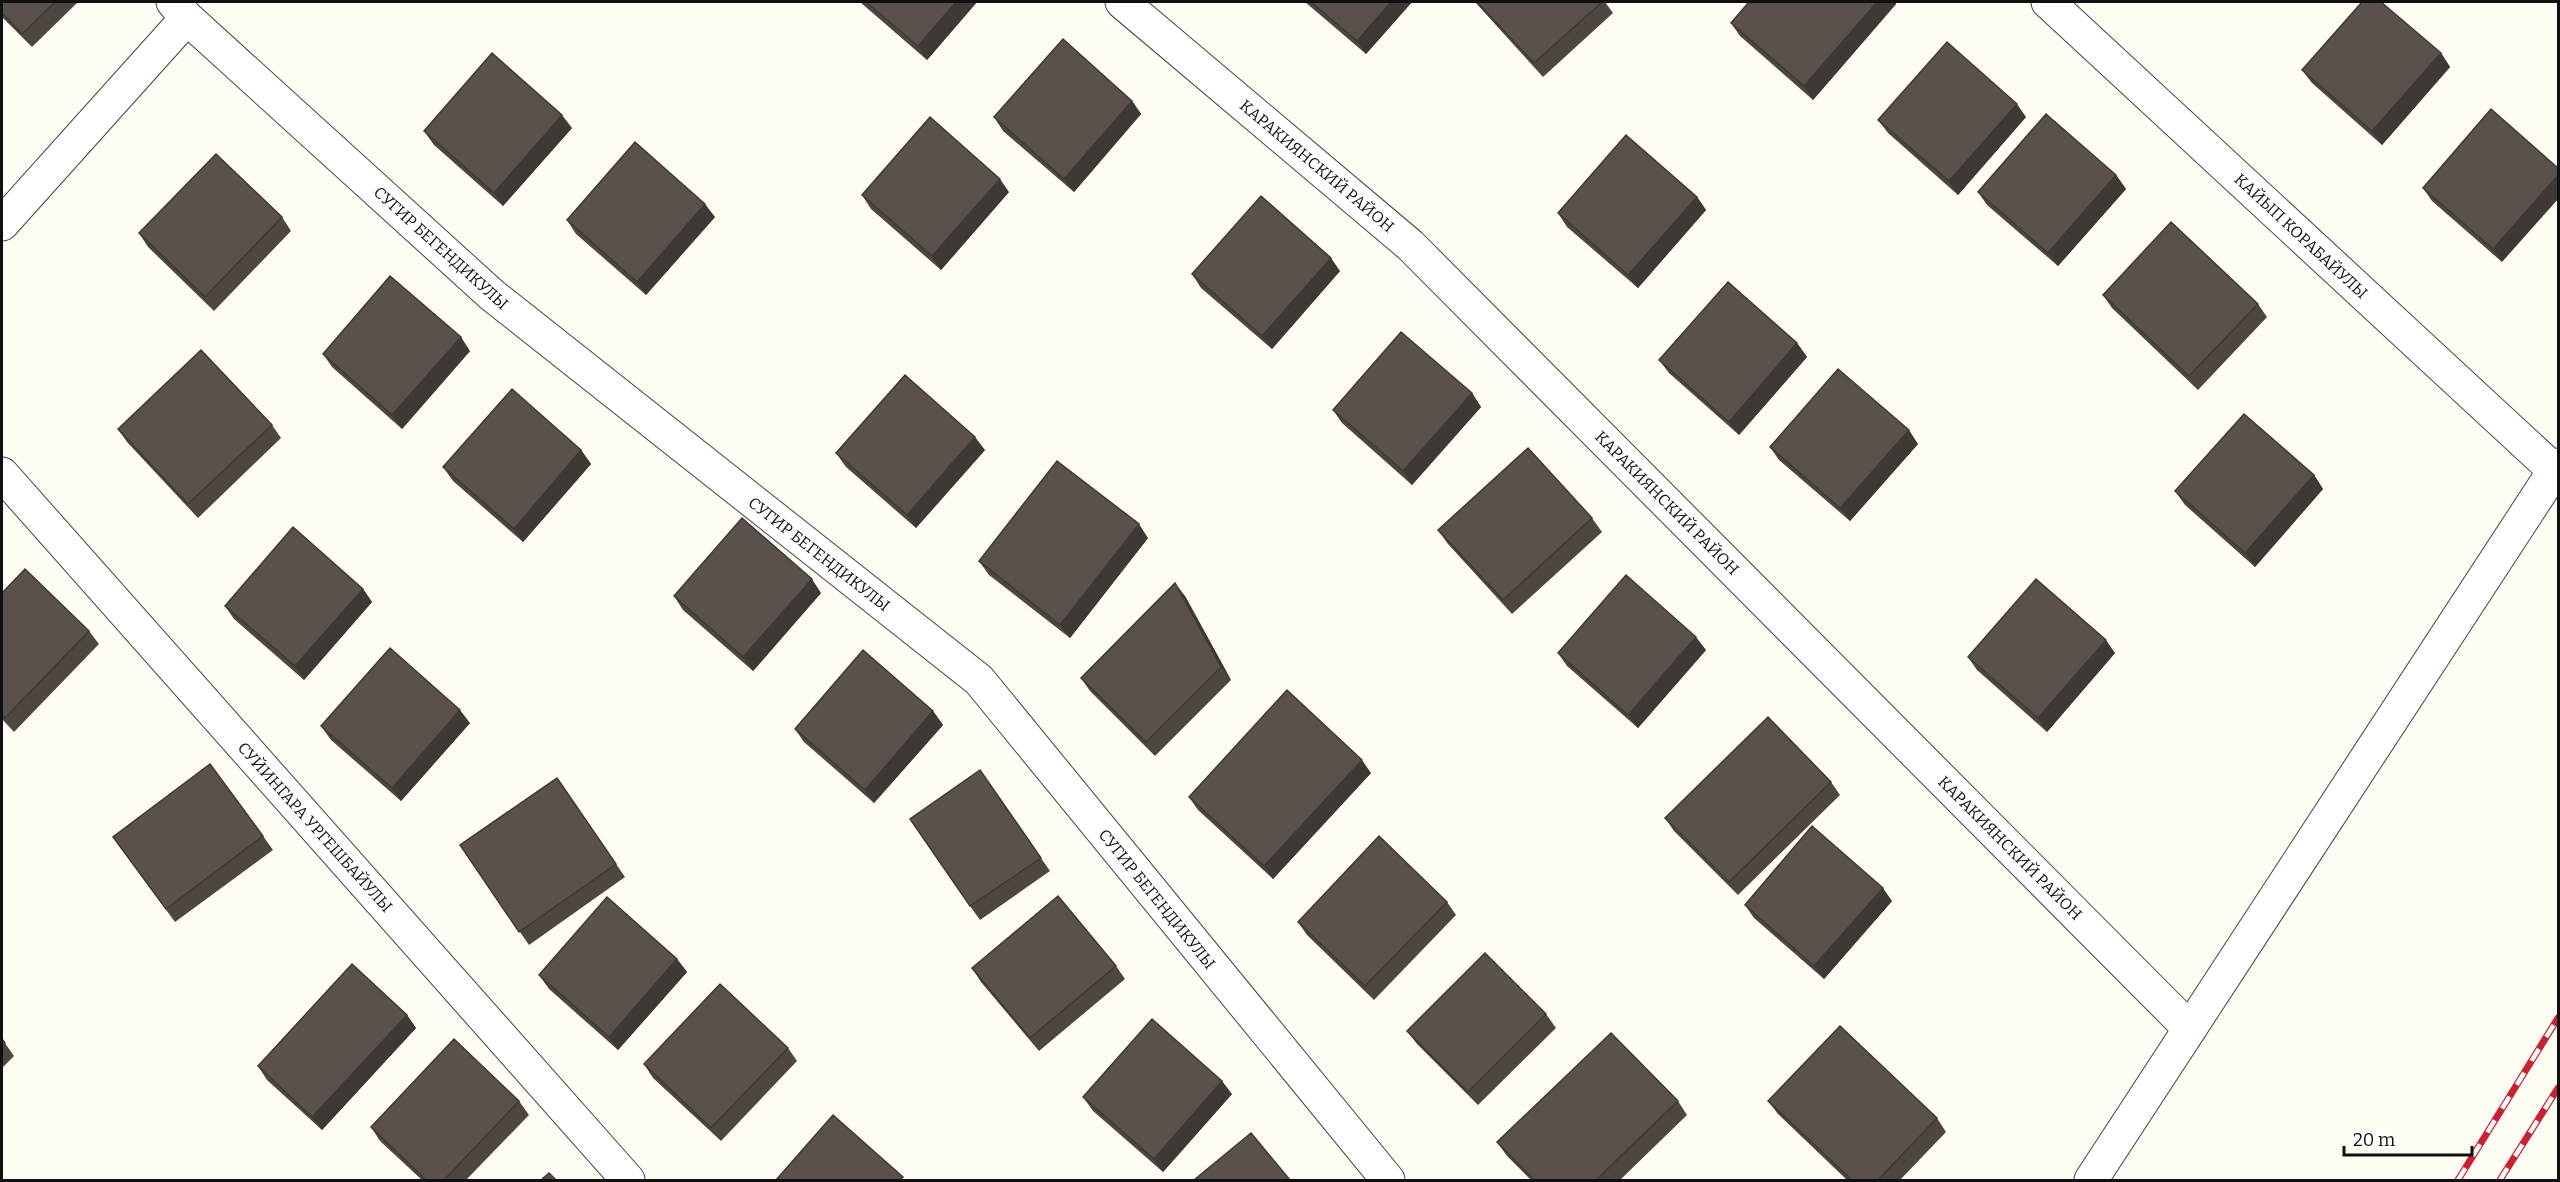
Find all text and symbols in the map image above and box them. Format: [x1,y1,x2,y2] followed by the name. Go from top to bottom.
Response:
[1236,95,1399,236] street label: КАРАКИЯНСКИЙ РАЙОН
[2231,169,2372,303] street label: КАЙЫП КОРАБАЙУЛЫ
[370,183,512,313] street label: СУГИР БЕГЕНДИКУЛЫ
[1591,426,1744,579] street label: КАРАКИЯНСКИЙ РАЙОН
[744,493,894,615] street label: СУГИР БЕГЕНДИКУЛЫ
[234,737,397,916] street label: СУЙИНГАРА УРГЕШБАЙУЛЫ
[1934,771,2087,924] street label: КАРАКИЯНСКИЙ РАЙОН
[1095,825,1219,973] street label: СУГИР БЕГЕНДИКУЛЫ
[2344,1119,2472,1157] scale bar
[2353,1129,2395,1151] text: 20 m

